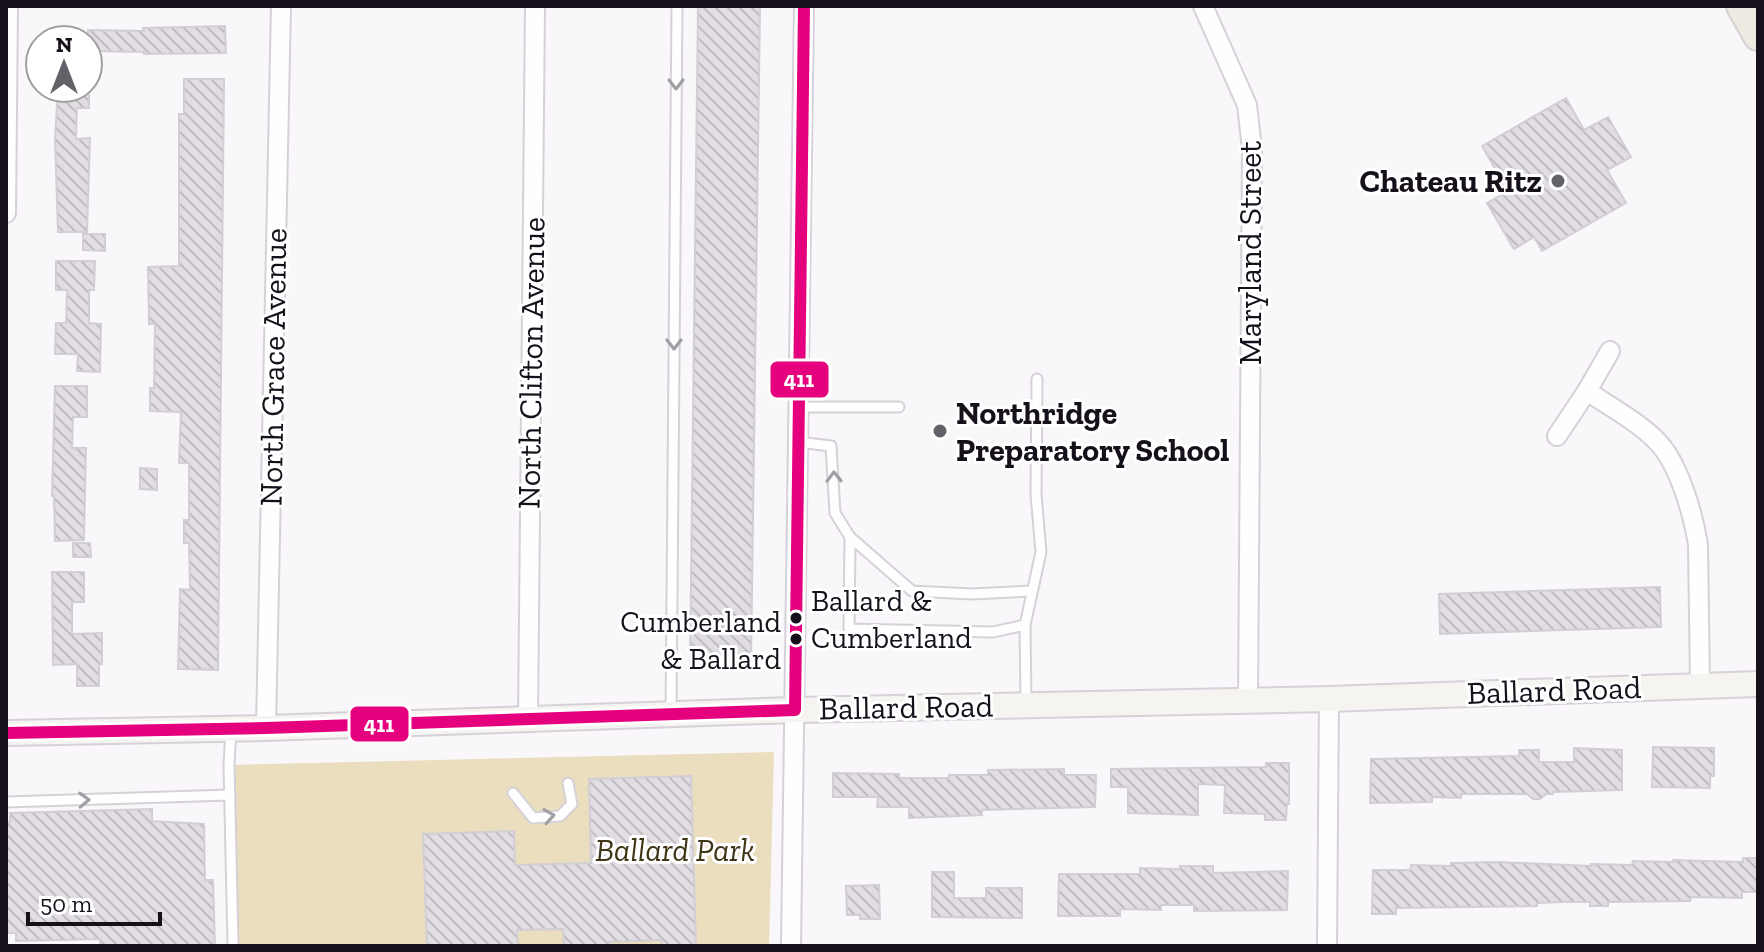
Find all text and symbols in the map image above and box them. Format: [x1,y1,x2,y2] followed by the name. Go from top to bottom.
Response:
[24,24,104,104] north arrow
[56,31,73,58] text: N
[667,78,685,91] one-way arrow
[1231,141,1269,365] street label: Maryland Street
[1360,162,1542,200] place label: Chateau Ritz
[1549,172,1567,190] marker: Chateau Ritz
[509,217,553,509] street label: North Clifton Avenue
[252,228,294,506] street label: North Grace Avenue
[665,338,683,351] one-way arrow
[769,360,830,399] line badge: 411
[784,366,814,393] text: 411
[956,394,1229,469] place label: Northridge Preparatory School
[931,422,949,440] marker: Northridge Preparatory School
[825,470,843,483] one-way arrow
[811,583,972,656] place label: Ballard & Cumberland
[620,604,782,677] place label: Cumberland & Ballard
[788,610,804,626] marker: Ballard & Cumberland
[788,631,804,647] marker: Cumberland & Ballard
[1466,668,1642,712] street label: Ballard Road
[819,686,994,728] street label: Ballard Road
[349,705,410,743] line badge: 411
[364,711,394,738] text: 411
[78,792,91,809] one-way arrow
[542,808,555,825] one-way arrow
[595,831,755,869] park label: Ballard Park
[28,876,160,926] scale bar
[40,889,93,918] text: 50 m

